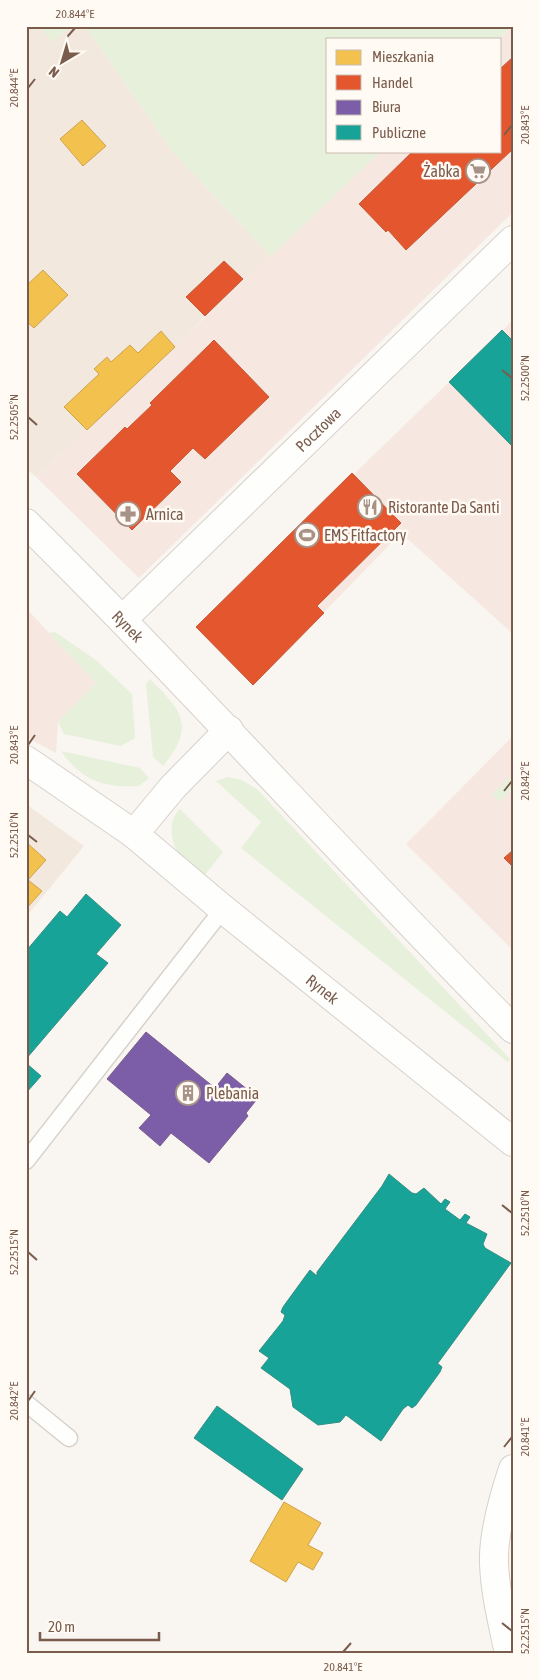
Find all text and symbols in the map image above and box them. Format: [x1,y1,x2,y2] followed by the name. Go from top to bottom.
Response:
[56,7,94,21] text: 20.844°E
[38,38,88,88] north arrow
[326,38,502,152] legend
[372,48,434,65] text: Mieszkania
[46,63,62,81] text: N
[7,69,21,107] text: 20.844°E
[372,74,413,91] text: Handel
[372,98,401,115] text: Biura
[518,106,532,144] text: 20.843°E
[372,124,426,141] text: Publiczne
[465,158,491,184] supermarket icon: Żabka
[423,162,460,180] place label: Żabka
[518,355,532,401] text: 52.2500°N
[7,394,21,440] text: 52.2505°N
[292,404,344,455] street label: Pocztowa
[357,494,383,520] restaurant icon: Ristorante Da Santi
[388,498,500,516] place label: Ristorante Da Santi
[115,501,141,527] pharmacy icon: Arnica
[146,505,183,523] place label: Arnica
[294,522,320,548] sports icon: EMS Fitfactory
[324,526,407,545] place label: EMS Fitfactory
[109,607,147,646] street label: Rynek
[7,726,21,764] text: 20.843°E
[518,762,532,800] text: 20.842°E
[7,812,21,858] text: 52.2510°N
[303,970,342,1007] street label: Rynek
[175,1080,201,1106] building icon: Plebania
[206,1084,259,1102] place label: Plebania
[518,1190,532,1236] text: 52.2510°N
[7,1229,21,1275] text: 52.2515°N
[7,1382,21,1420] text: 20.842°E
[518,1418,532,1456] text: 20.841°E
[518,1608,532,1654] text: 52.2515°N
[40,1610,159,1642] scale bar
[48,1618,75,1635] text: 20 m
[324,1660,362,1674] text: 20.841°E

